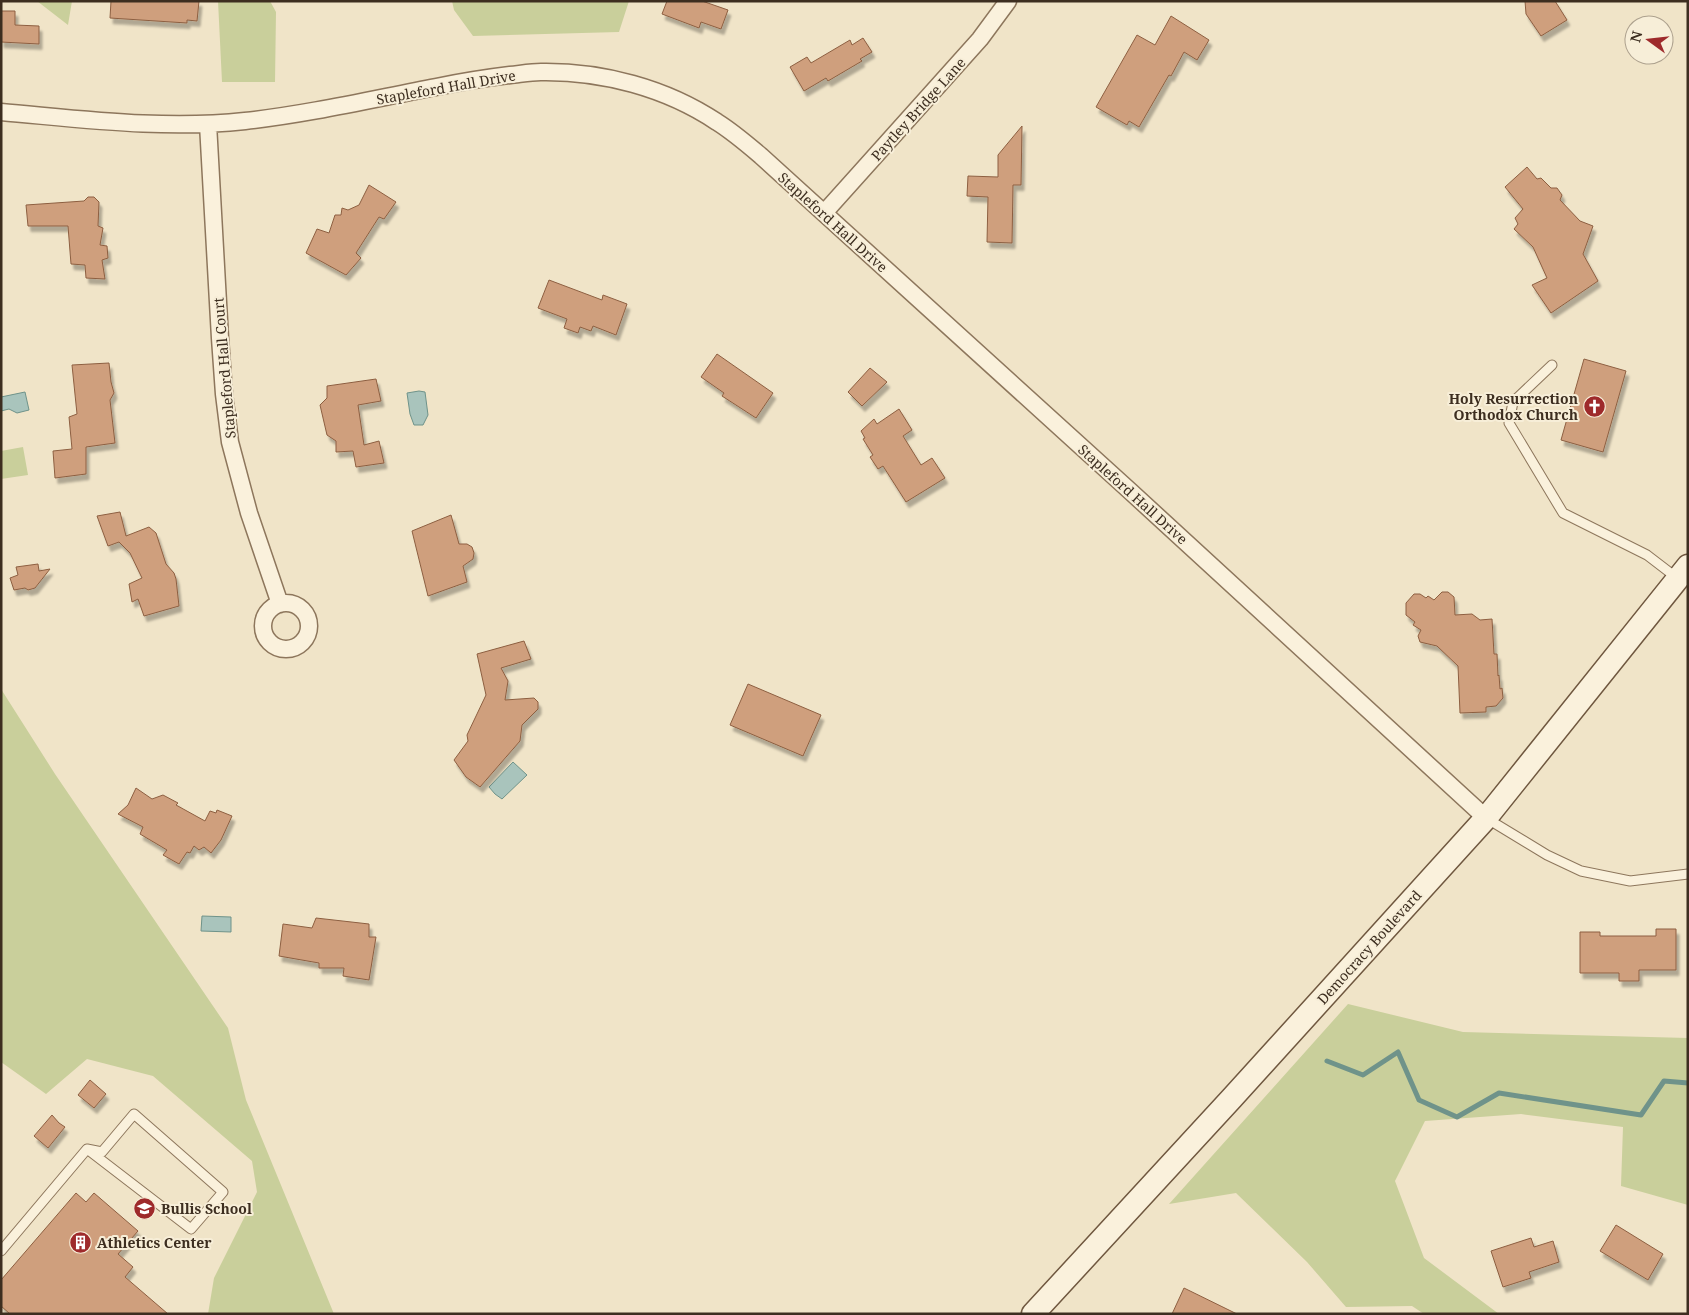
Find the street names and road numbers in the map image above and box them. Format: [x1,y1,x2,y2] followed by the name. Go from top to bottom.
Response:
[866,53,970,165] street label: Paytley Bridge Lane
[375,65,517,109] street label: Stapleford Hall Drive
[774,168,892,276] street label: Stapleford Hall Drive
[208,297,240,439] street label: Stapleford Hall Court
[1074,440,1192,548] street label: Stapleford Hall Drive
[1313,885,1426,1008] street label: Democracy Boulevard

